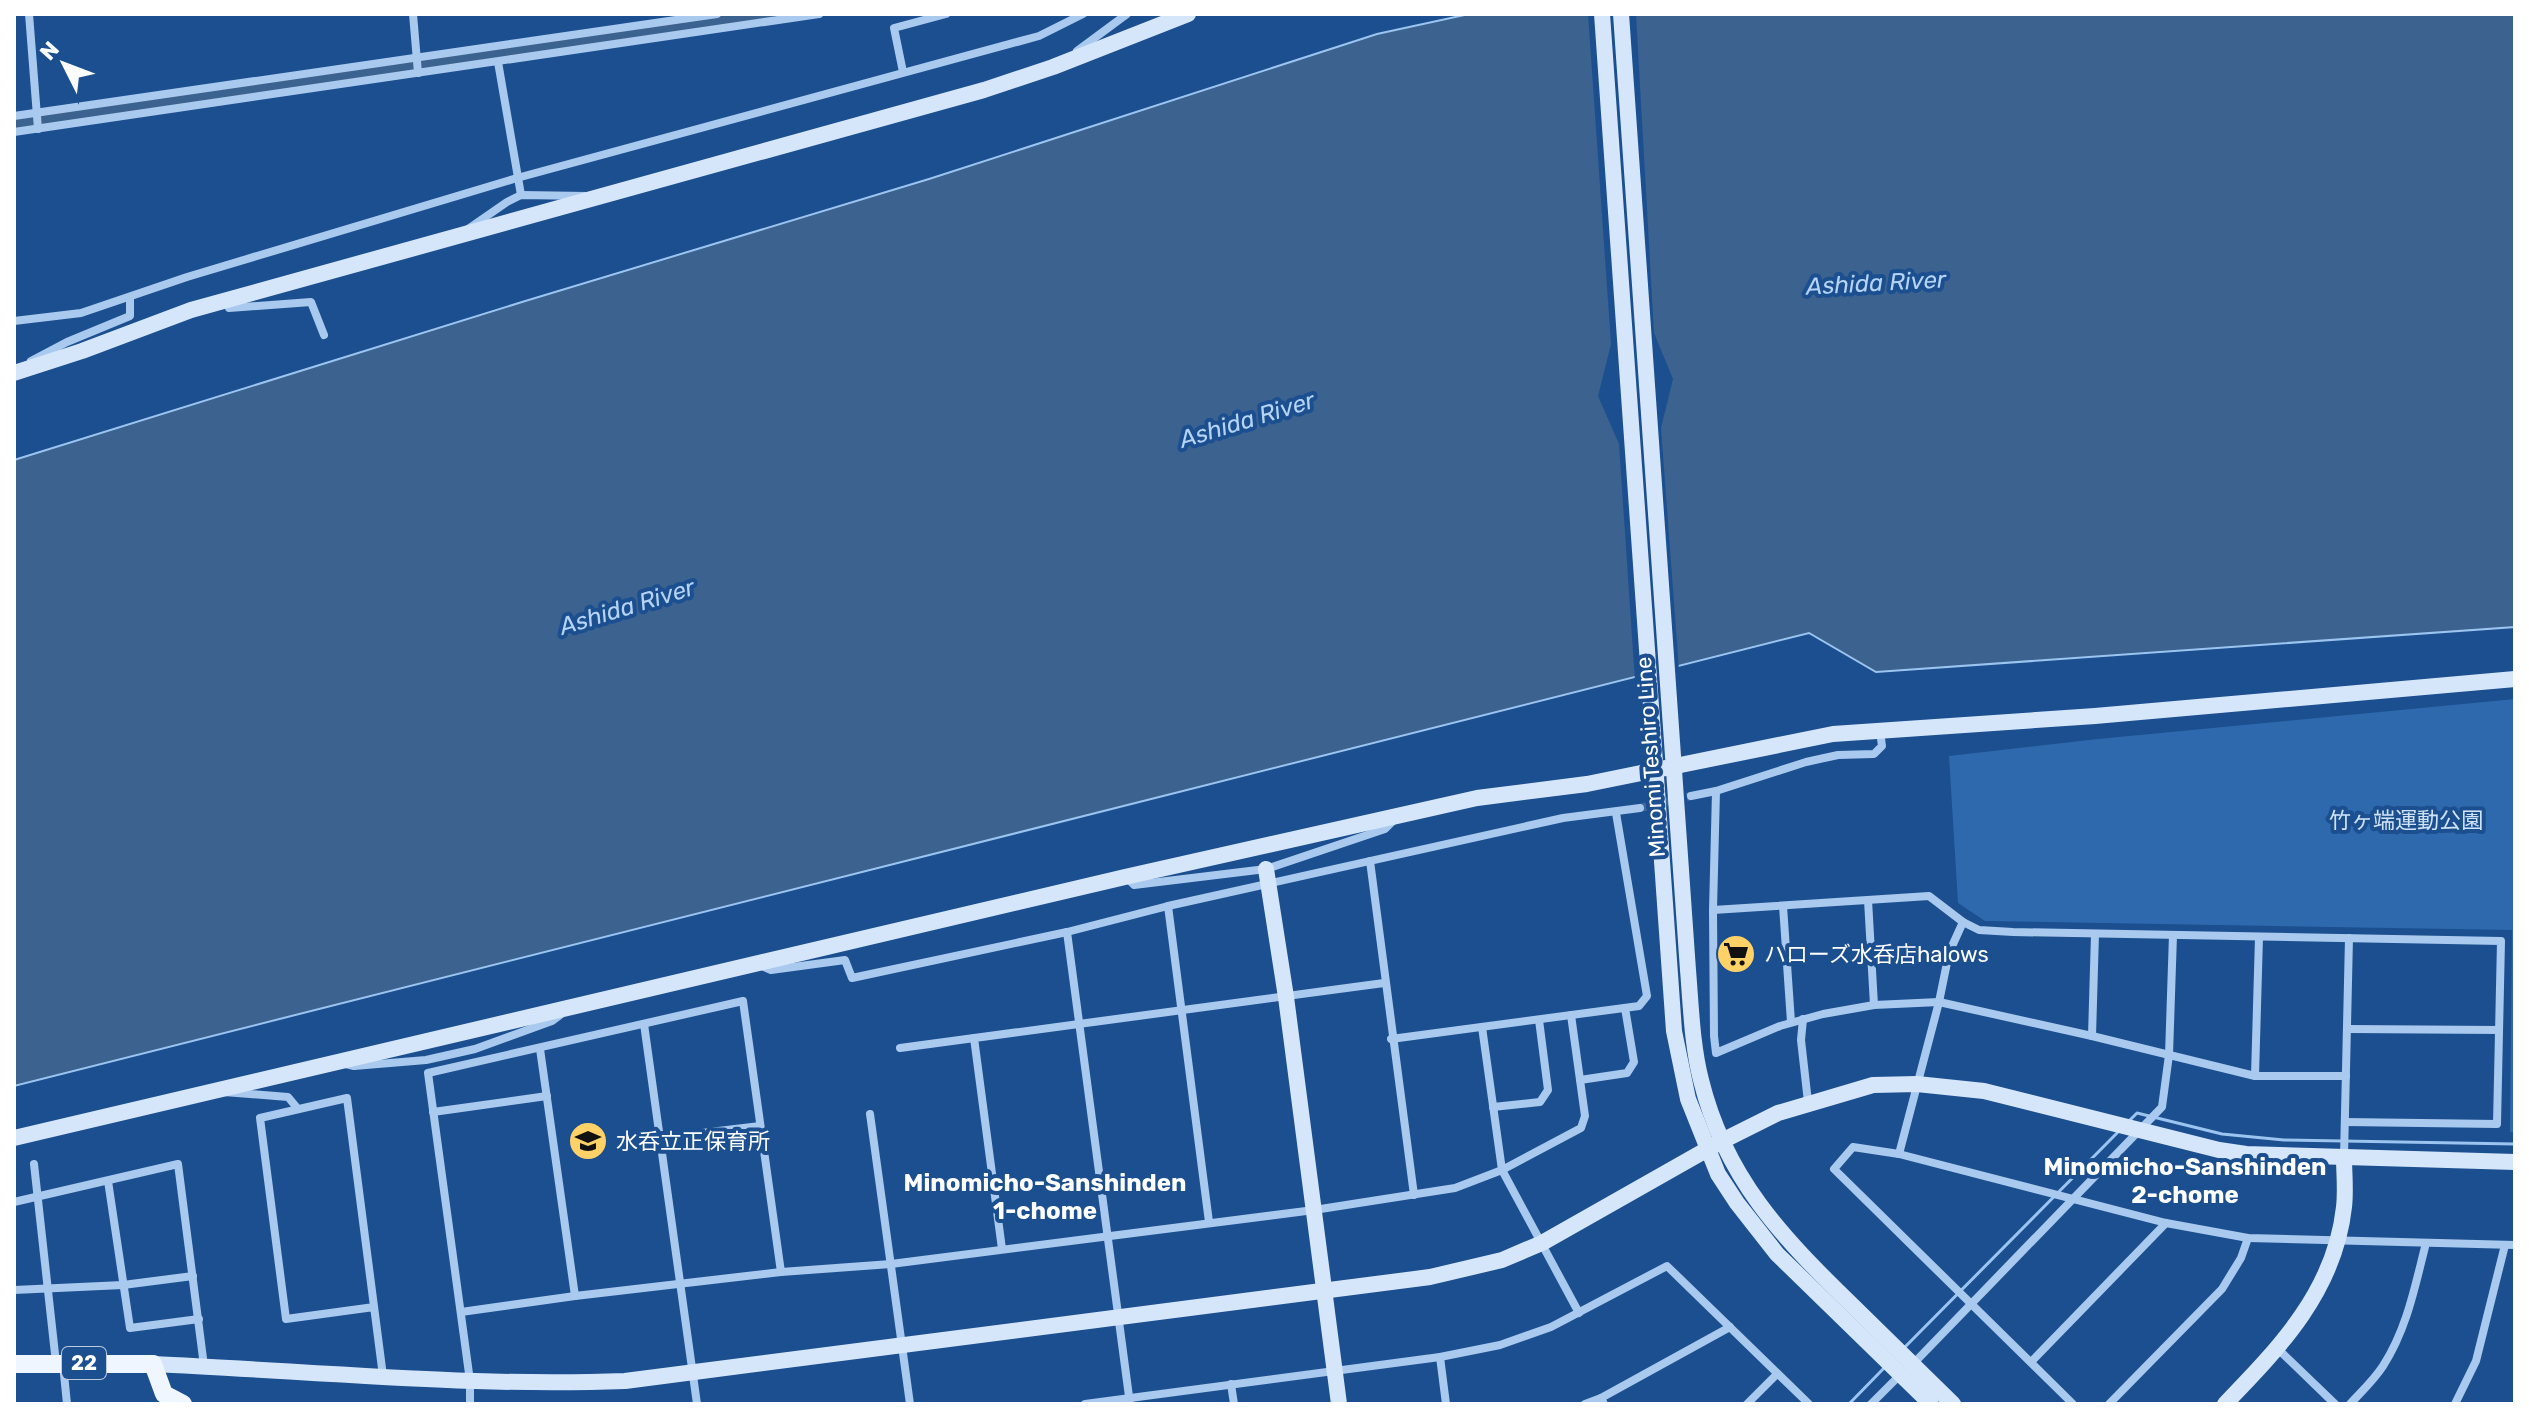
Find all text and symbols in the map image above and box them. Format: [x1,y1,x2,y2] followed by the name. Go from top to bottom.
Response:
[24,24,104,104] north arrow
[34,36,65,66] text: N
[1803,265,1947,301] water label: Ashida River
[1174,386,1319,454] water label: Ashida River
[554,573,699,641] water label: Ashida River
[1630,656,1671,858] street label: Minomi Teshiro Line
[2329,807,2483,834] park label: 竹ヶ端運動公園
[1715,933,1757,975] supermarket icon: ハローズ水呑店halows
[1764,941,1989,968] place label: ハローズ水呑店halows
[567,1120,609,1162] school or university icon: 水呑立正保育所
[616,1128,770,1155] place label: 水呑立正保育所
[2044,1153,2326,1209] district label: Minomicho-Sanshinden 2-chome
[904,1169,1186,1225] district label: Minomicho-Sanshinden 1-chome
[62,1347,106,1379] road number: 22

